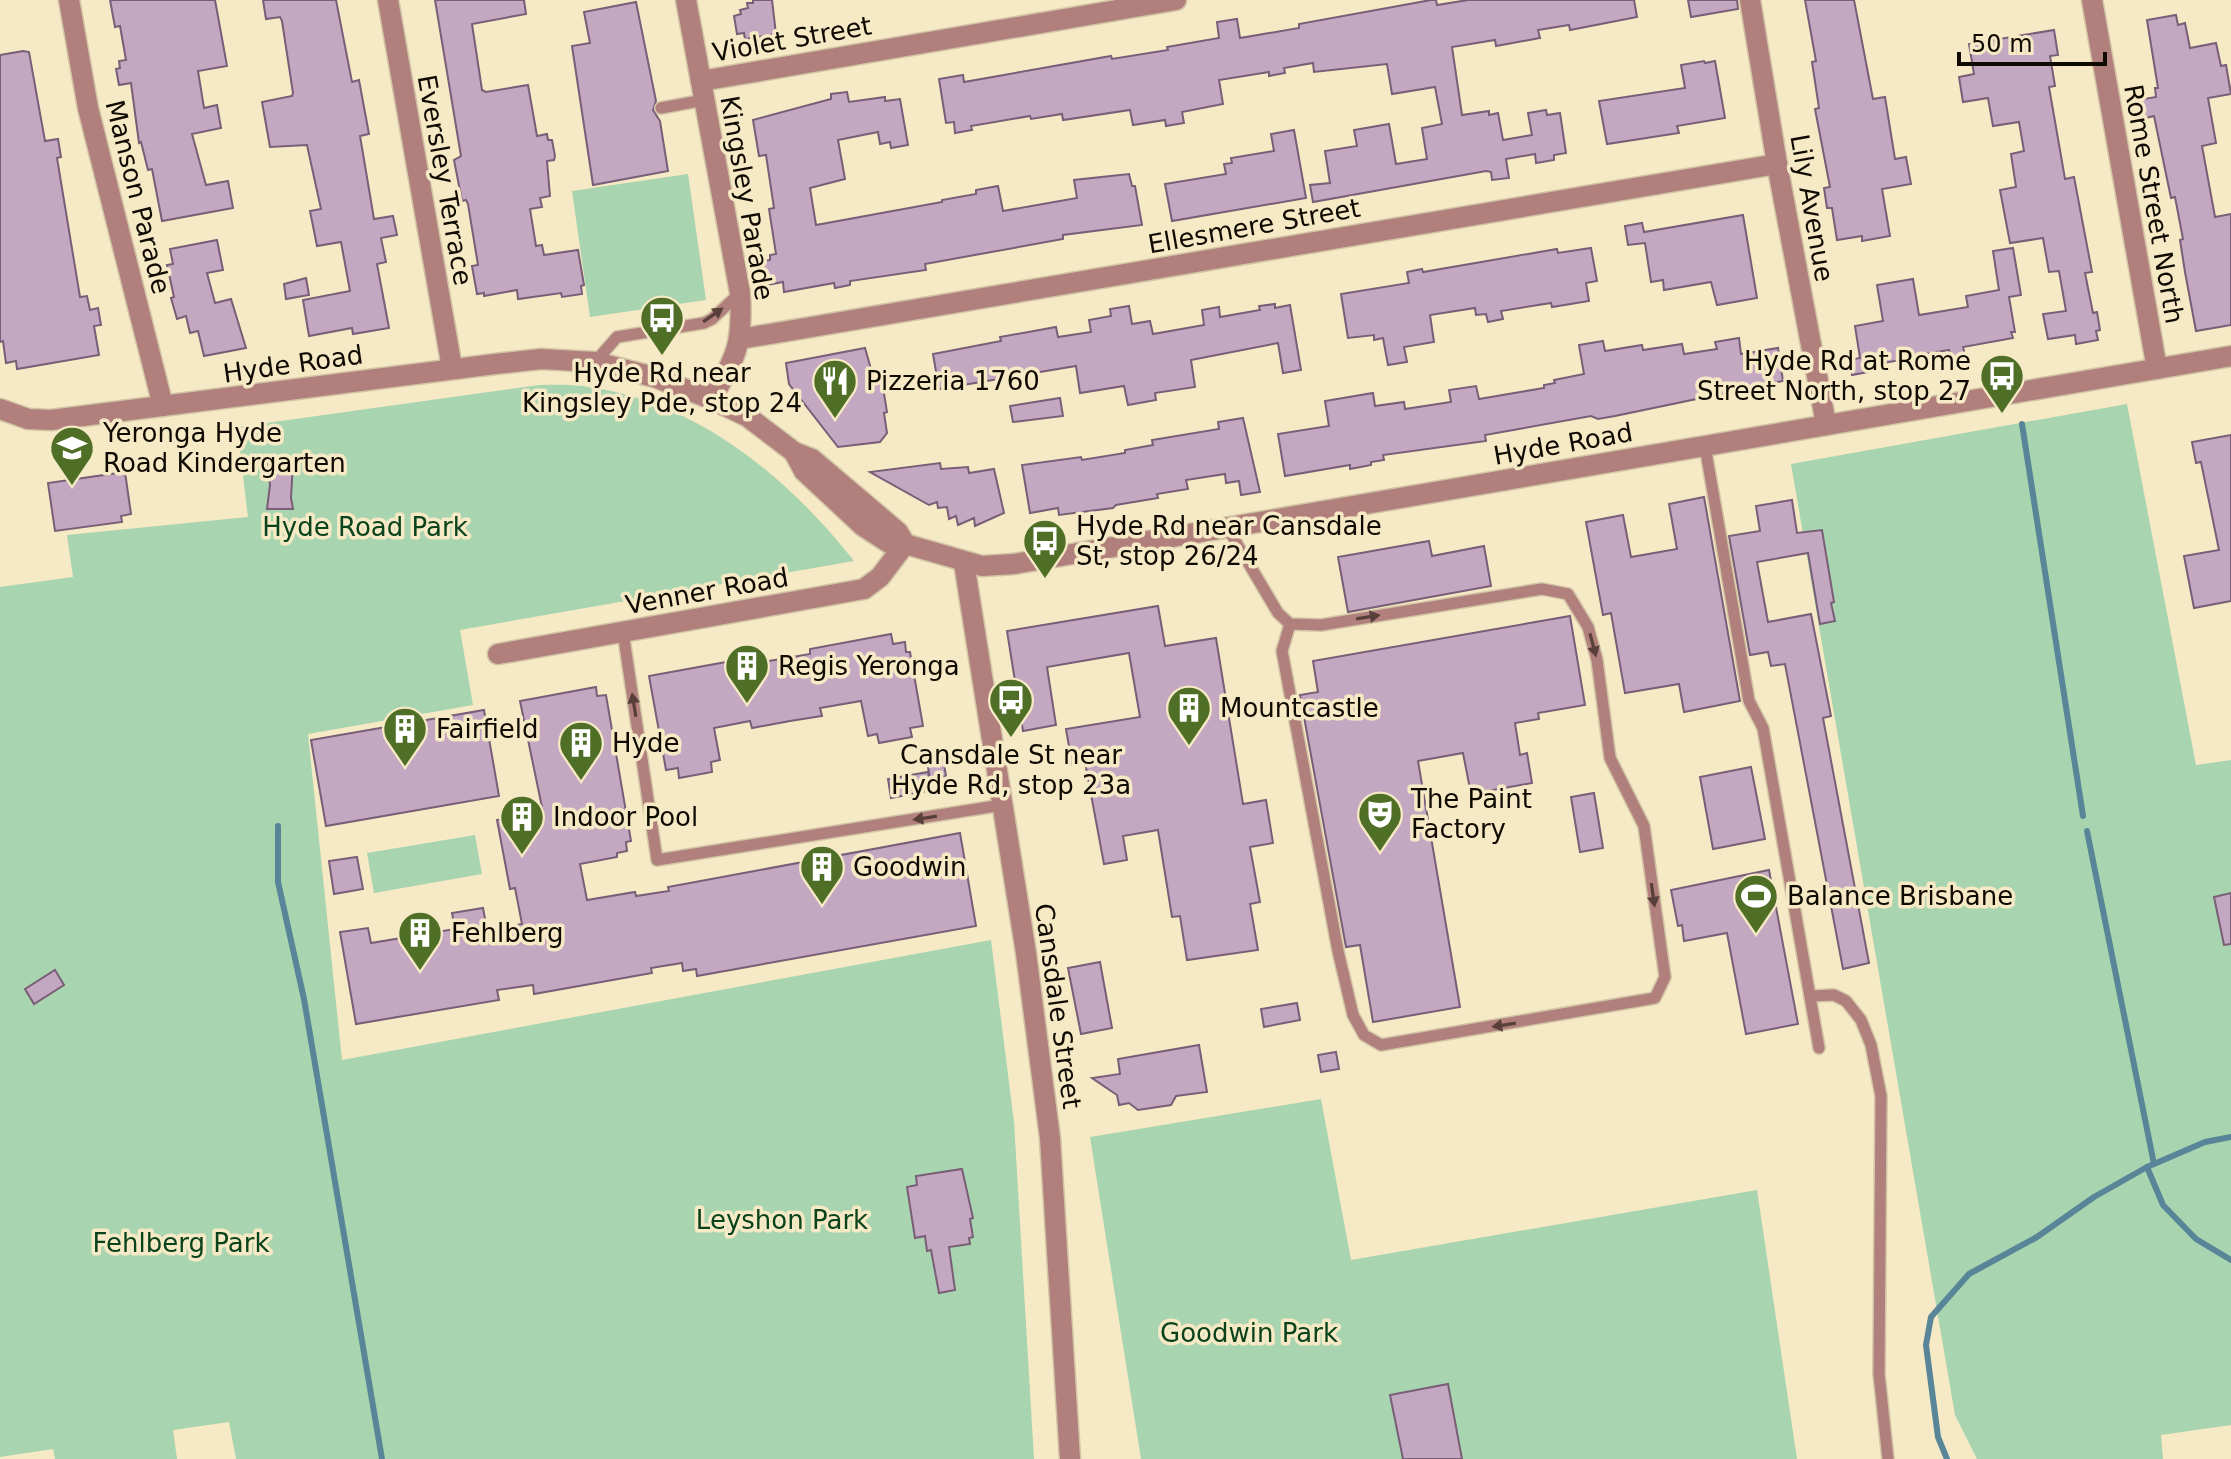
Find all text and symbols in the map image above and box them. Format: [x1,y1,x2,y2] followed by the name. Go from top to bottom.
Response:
[710,10,874,68] street label: Violet Street
[1959,16,2105,66] scale bar
[1971,30,2033,58] text: 50 m
[412,72,478,288] street label: Eversley Terrace
[2118,82,2190,326] street label: Rome Street North
[714,93,780,303] street label: Kingsley Parade
[99,97,177,297] street label: Manson Parade
[1784,132,1840,284] street label: Lily Avenue
[1145,193,1363,259] street label: Ellesmere Street
[638,294,686,357] bus stop icon: Hyde Rd near Kingsley Pde, stop 24
[703,308,724,323] one-way arrow
[221,339,365,389] street label: Hyde Road
[1697,346,1971,406] place label: Hyde Rd at Rome Street North, stop 27
[1978,352,2026,415] bus stop icon: Hyde Rd at Rome Street North, stop 27
[811,357,859,420] restaurant icon: Pizzeria 1760
[522,358,802,418] place label: Hyde Rd near Kingsley Pde, stop 24
[866,366,1040,396] place label: Pizzeria 1760
[1491,417,1635,471] street label: Hyde Road
[102,418,346,478] place label: Yeronga Hyde Road Kindergarten
[48,424,96,487] school or university icon: Yeronga Hyde Road Kindergarten
[1076,511,1382,571] place label: Hyde Rd near Cansdale St, stop 26/24
[262,512,468,542] park label: Hyde Road Park
[1021,517,1069,580] bus stop icon: Hyde Rd near Cansdale St, stop 26/24
[623,562,791,620] street label: Venner Road
[1355,610,1380,623] one-way arrow
[1587,632,1599,657] one-way arrow
[723,642,771,705] building icon: Regis Yeronga
[778,651,960,681] place label: Regis Yeronga
[987,676,1035,739] bus stop icon: Cansdale St near Hyde Rd, stop 23a
[1165,684,1213,747] building icon: Mountcastle
[627,692,640,717] one-way arrow
[1220,693,1379,723] place label: Mountcastle
[381,705,429,768] building icon: Fairfield
[436,714,539,744] place label: Fairfield
[557,719,605,782] building icon: Hyde
[612,728,679,758] place label: Hyde
[891,740,1131,800] place label: Cansdale St near Hyde Rd, stop 23a
[1410,784,1532,844] place label: The Paint Factory
[1356,790,1404,853] theatre icon: The Paint Factory
[498,793,546,856] building icon: Indoor Pool
[553,802,698,832] place label: Indoor Pool
[912,812,937,824] one-way arrow
[798,843,846,906] building icon: Goodwin
[853,852,966,882] place label: Goodwin
[1732,872,1780,935] sports icon: Balance Brisbane
[1787,881,2013,911] place label: Balance Brisbane
[1647,882,1660,907] one-way arrow
[1029,901,1087,1111] street label: Cansdale Street
[396,909,444,972] building icon: Fehlberg
[451,918,563,948] place label: Fehlberg
[1491,1019,1516,1031] one-way arrow
[696,1205,868,1235] park label: Leyshon Park
[93,1228,269,1258] park label: Fehlberg Park
[1160,1318,1338,1348] park label: Goodwin Park

